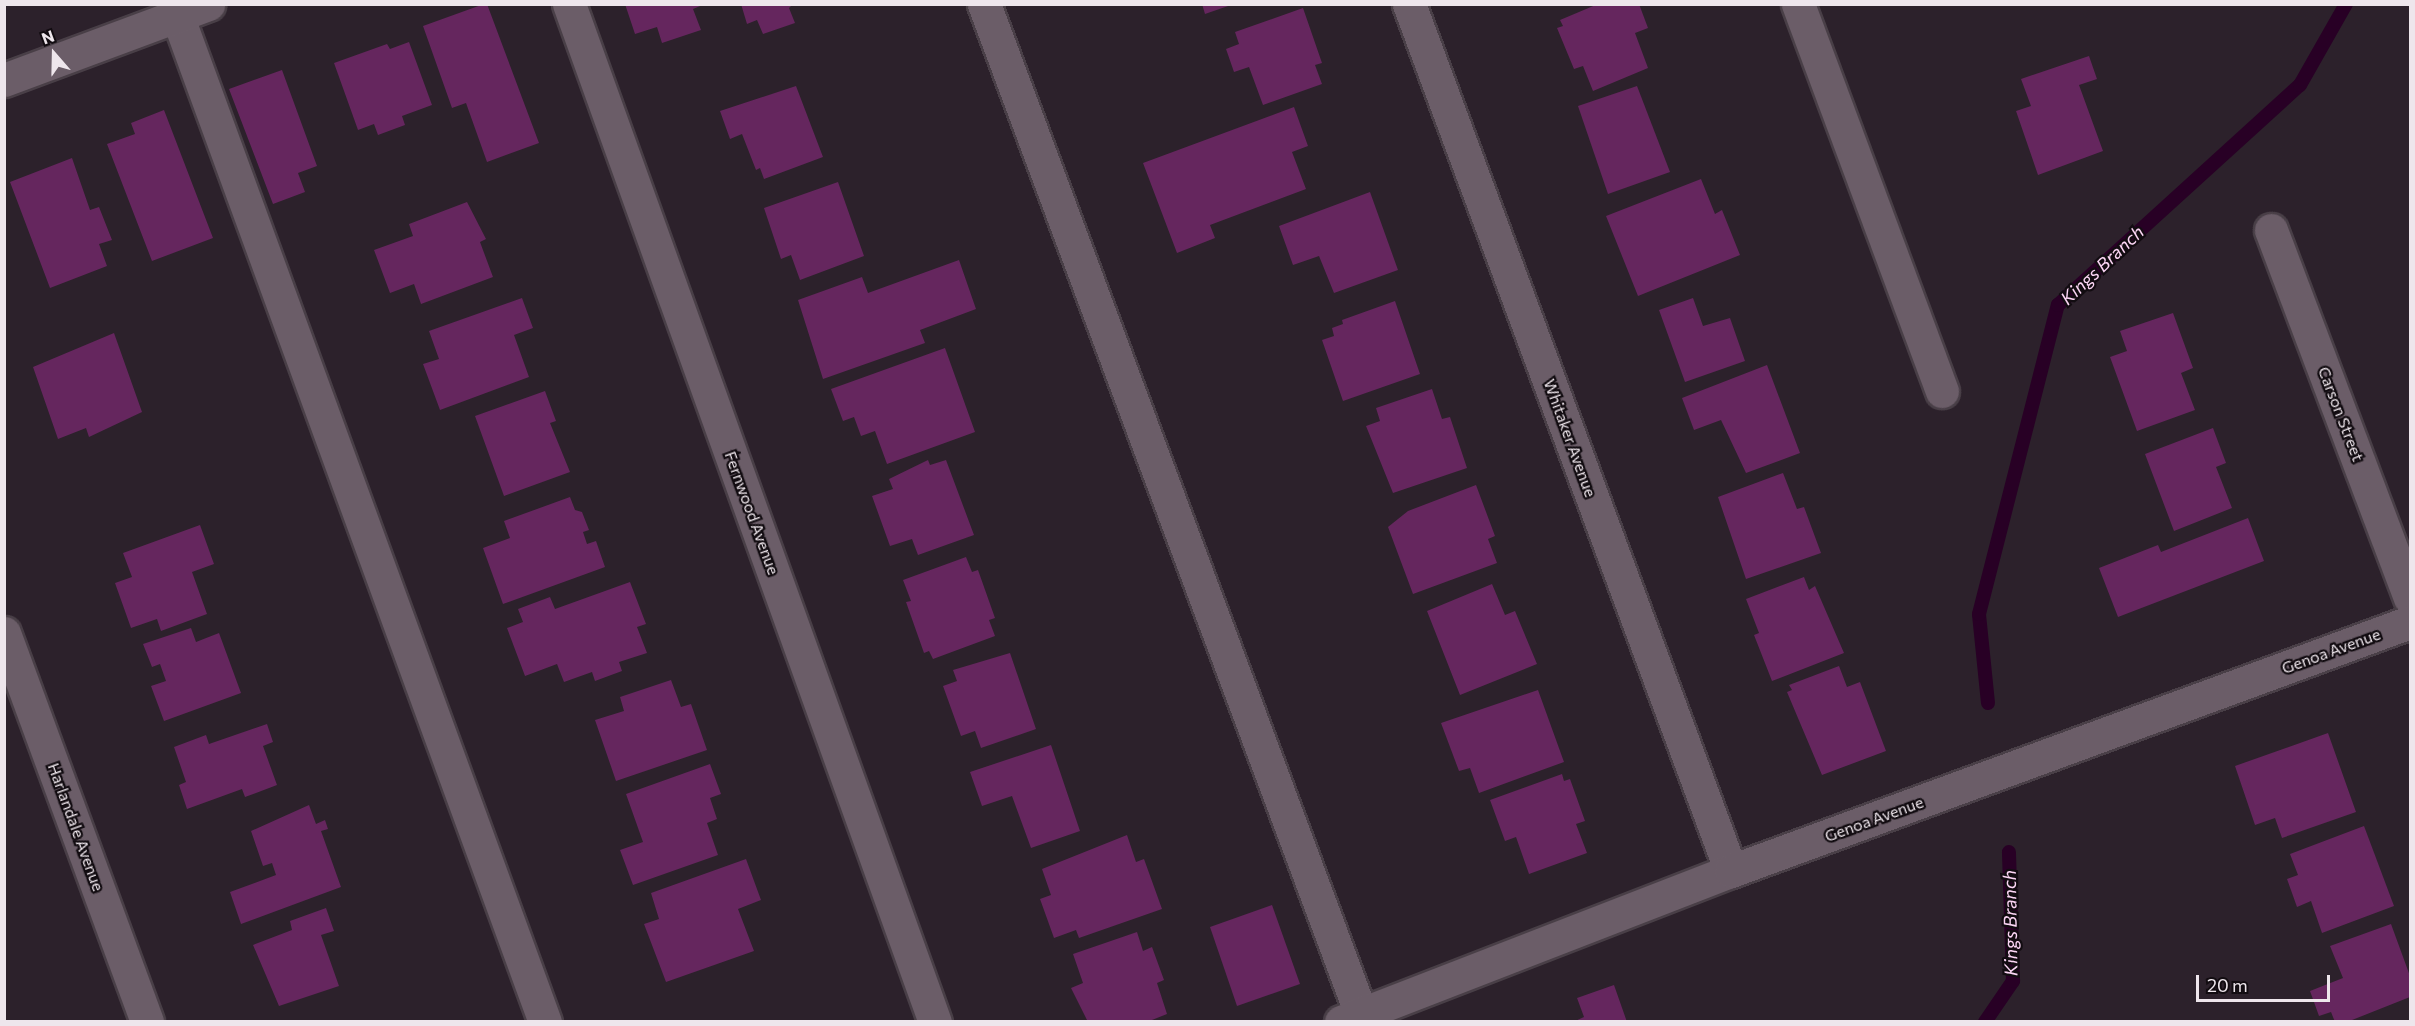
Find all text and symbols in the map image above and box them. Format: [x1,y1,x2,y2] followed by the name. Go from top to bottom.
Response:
[24,24,84,84] north arrow
[39,26,57,48] text: N
[2056,221,2148,309] water label: Kings Branch
[2314,364,2368,464] street label: Carson Street
[1540,376,1600,500] street label: Whitaker Avenue
[721,449,783,577] street label: Fernwood Avenue
[2279,624,2383,678] street label: Genoa Avenue
[44,760,108,894] street label: Harlandale Avenue
[1822,792,1926,846] street label: Genoa Avenue
[1998,870,2022,976] water label: Kings Branch
[2199,963,2332,1001] scale bar
[2207,974,2248,996] text: 20 m

